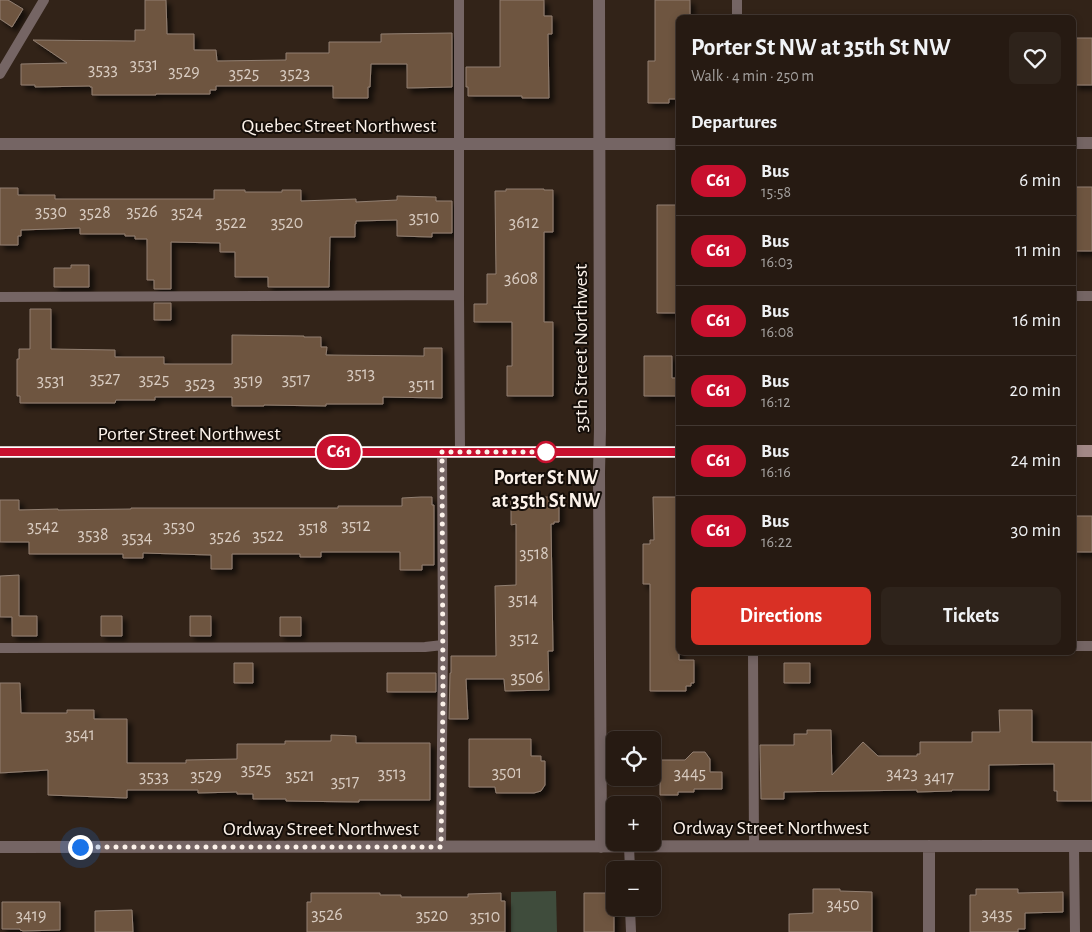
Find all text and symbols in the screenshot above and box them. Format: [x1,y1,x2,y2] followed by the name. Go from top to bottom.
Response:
[1009,32,1061,84] button: heart
[691,36,951,60] text: Porter St NW at 35th St NW
[130,56,158,74] house number: 3531
[88,61,118,79] house number: 3533
[168,63,200,81] house number: 3529
[229,65,259,83] house number: 3525
[280,65,310,83] house number: 3523
[691,68,814,84] text: Walk · 4 min · 250 m
[691,113,777,132] text: Departures
[242,116,437,136] street label: Quebec Street Northwest
[761,162,789,181] text: Bus
[1019,171,1061,190] text: 6 min
[706,172,731,190] text: C61
[761,184,791,200] text: 15:58
[35,203,67,221] house number: 3530
[126,203,158,221] house number: 3526
[79,204,111,222] house number: 3528
[171,204,203,222] house number: 3524
[409,209,439,227] house number: 3510
[215,214,247,232] house number: 3522
[271,214,303,232] house number: 3520
[509,214,539,232] house number: 3612
[761,232,789,251] text: Bus
[1015,241,1061,260] text: 11 min
[706,242,731,260] text: C61
[761,254,793,270] text: 16:03
[571,263,591,433] street label: 35th Street Northwest
[504,270,538,288] house number: 3608
[761,302,789,321] text: Bus
[1013,311,1061,330] text: 16 min
[706,312,731,330] text: C61
[761,324,794,340] text: 16:08
[347,365,375,383] house number: 3513
[90,370,120,388] house number: 3527
[139,371,169,389] house number: 3525
[282,371,310,389] house number: 3517
[37,372,65,390] house number: 3531
[233,372,263,390] house number: 3519
[761,372,789,391] text: Bus
[185,375,215,393] house number: 3523
[408,376,436,394] house number: 3511
[1010,381,1061,400] text: 20 min
[706,382,731,400] text: C61
[761,394,790,410] text: 16:12
[97,424,281,444] street label: Porter Street Northwest
[310,436,368,468] line badge: C61
[535,441,557,463] marker: Porter St NW at 35th St NW
[761,442,789,461] text: Bus
[327,443,351,461] text: C61
[1010,451,1061,470] text: 24 min
[706,452,731,470] text: C61
[761,464,791,480] text: 16:16
[492,468,600,511] place label: Porter St NW at 35th St NW
[761,512,789,531] text: Bus
[341,517,371,535] house number: 3512
[27,518,59,536] house number: 3542
[163,518,195,536] house number: 3530
[298,519,328,537] house number: 3518
[1010,521,1061,540] text: 30 min
[706,522,731,540] text: C61
[78,526,108,544] house number: 3538
[252,527,284,545] house number: 3522
[209,528,241,546] house number: 3526
[121,529,153,547] house number: 3534
[761,534,792,550] text: 16:22
[519,545,549,563] house number: 3518
[691,587,871,645] button: Directions
[881,587,1061,645] button: Tickets
[508,591,538,609] house number: 3514
[509,630,539,648] house number: 3512
[511,669,543,687] house number: 3506
[65,726,95,744] house number: 3541
[606,731,661,916] map controls
[606,731,661,786] button: locate
[241,761,271,779] house number: 3525
[492,764,522,782] house number: 3501
[378,765,406,783] house number: 3513
[674,765,706,783] house number: 3445
[886,765,918,783] house number: 3423
[190,767,222,785] house number: 3529
[285,767,315,785] house number: 3521
[139,768,169,786] house number: 3533
[924,769,954,787] house number: 3417
[331,773,359,791] house number: 3517
[606,796,661,851] button: +
[673,818,870,838] street label: Ordway Street Northwest
[223,819,420,839] street label: Ordway Street Northwest
[68,835,93,860] your location
[606,861,661,916] button: −
[826,896,860,914] house number: 3450
[311,906,343,924] house number: 3526
[981,906,1013,924] house number: 3435
[16,907,46,925] house number: 3419
[416,907,448,925] house number: 3520
[470,908,500,926] house number: 3510

